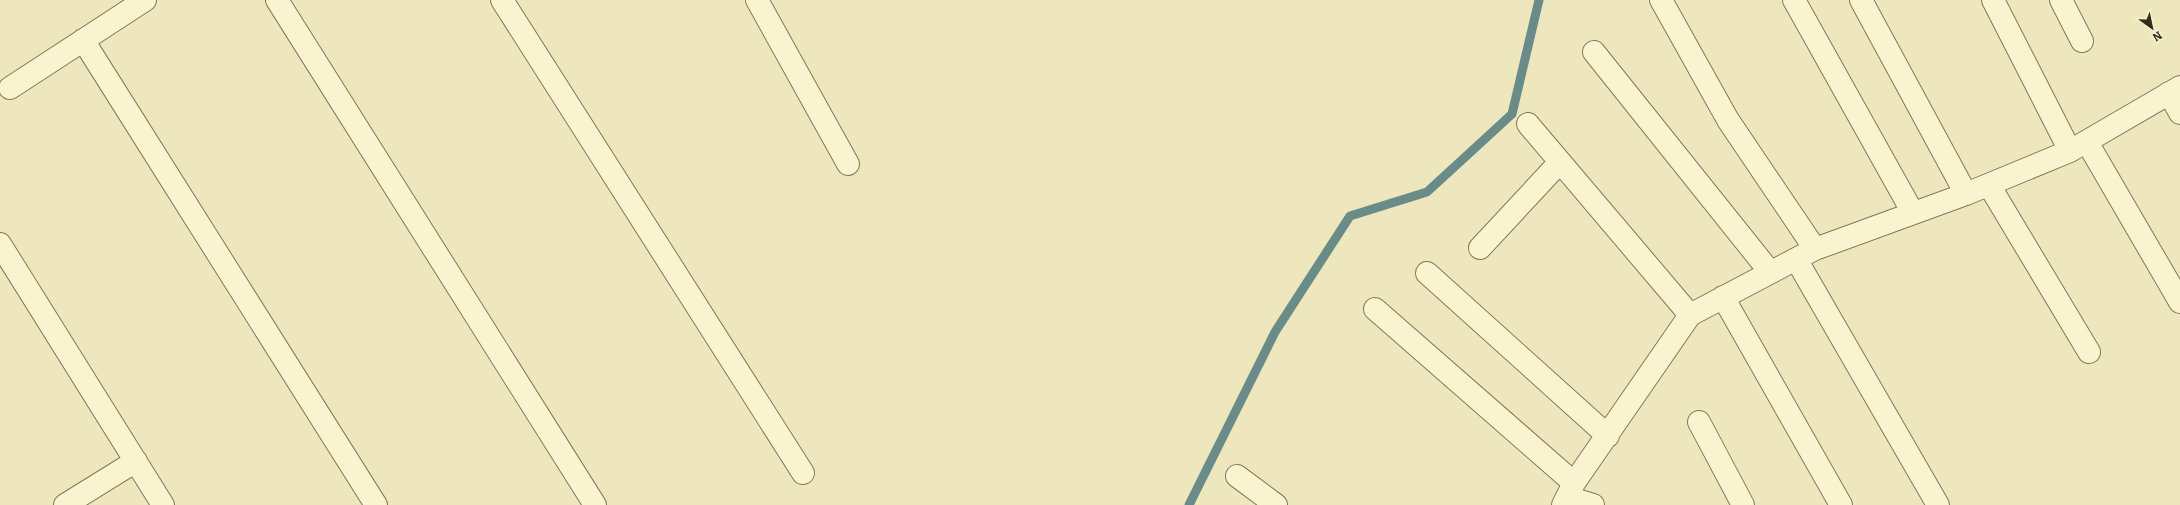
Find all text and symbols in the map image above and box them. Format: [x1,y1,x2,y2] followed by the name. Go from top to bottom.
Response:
[2132,8,2172,48] north arrow
[2150,28,2164,44] text: N

